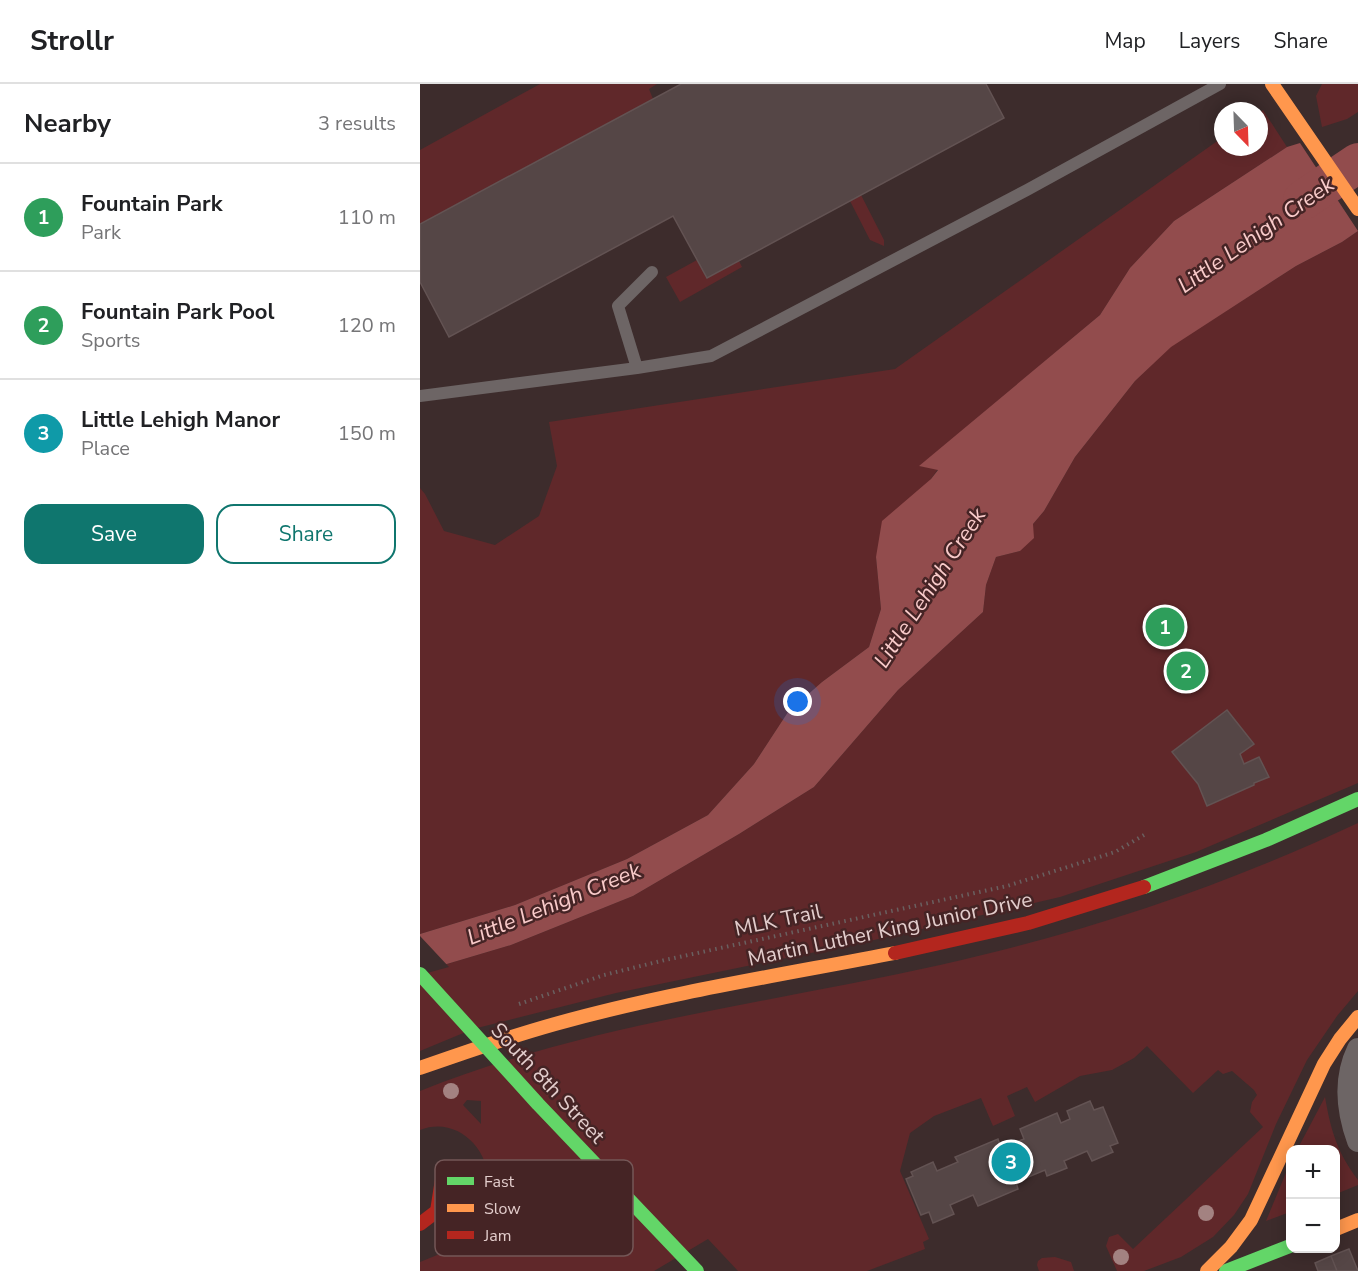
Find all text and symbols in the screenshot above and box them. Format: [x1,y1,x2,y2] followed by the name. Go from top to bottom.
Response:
[30,22,114,60] text: Strollr
[1104,27,1146,55] text: Map
[1179,27,1240,55] text: Layers
[1273,27,1328,55] text: Share
[1214,102,1268,156] north arrow
[24,106,111,141] text: Nearby
[318,110,396,137] text: 3 results
[1172,169,1341,300] water label: Little Lehigh Creek
[81,189,222,219] text: Fountain Park
[38,204,50,231] text: 1
[338,204,396,231] text: 110 m
[81,219,121,246] text: Park
[81,297,275,327] text: Fountain Park Pool
[38,312,50,339] text: 2
[338,312,396,339] text: 120 m
[81,327,140,354] text: Sports
[81,405,280,435] text: Little Lehigh Manor
[38,420,50,447] text: 3
[338,420,396,447] text: 150 m
[81,435,130,462] text: Place
[867,501,994,674] water label: Little Lehigh Creek
[24,504,204,564] button: Save
[216,504,396,564] button: Share
[1146,604,1184,650] pin: 1
[1166,648,1206,694] pin: 2
[783,687,812,716] your location
[463,855,646,953] water label: Little Lehigh Creek
[745,885,1035,973] street label: Martin Luther King Junior Drive
[732,897,825,943] street label: MLK Trail
[485,1017,612,1150] street label: South 8th Street
[992,1140,1030,1184] pin: 3
[1286,1145,1340,1253] map controls
[1286,1145,1340,1199] button: +
[435,1160,633,1256] legend
[484,1171,515,1193] text: Fast
[484,1198,521,1220] text: Slow
[1286,1199,1340,1253] button: −
[483,1225,511,1247] text: Jam

